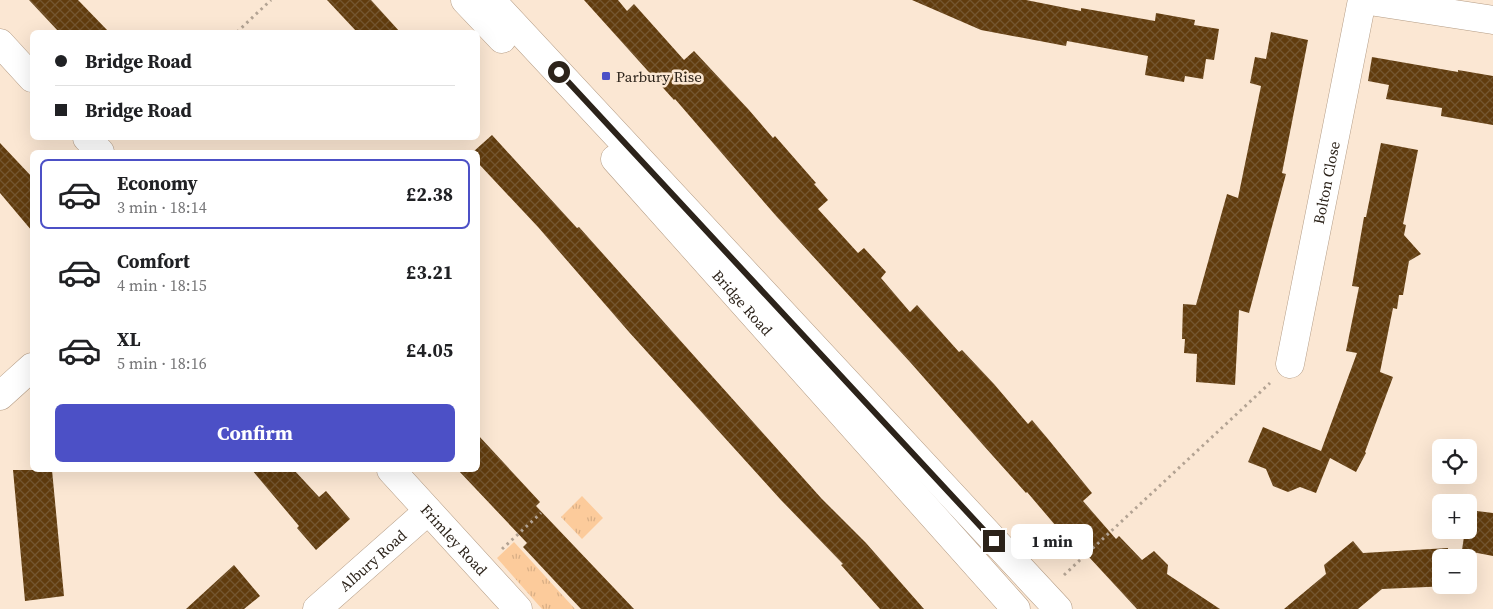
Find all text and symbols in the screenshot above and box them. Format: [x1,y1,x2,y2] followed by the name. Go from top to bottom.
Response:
[85,48,192,74] text: Bridge Road
[548,61,570,83] route start
[616,66,702,87] place label: Parbury Rise
[600,70,612,82] marker: Parbury Rise
[85,97,192,123] text: Bridge Road
[1307,139,1344,226] street label: Bolton Close
[117,170,198,196] text: Economy
[57,172,102,217] icon: car
[406,181,453,207] text: £2.38
[117,196,207,218] text: 3 min · 18:14
[117,248,190,274] text: Comfort
[57,250,102,295] icon: car
[406,259,453,285] text: £3.21
[708,265,778,340] street label: Bridge Road
[117,274,207,296] text: 4 min · 18:15
[117,326,140,352] text: XL
[57,328,102,373] icon: car
[406,337,453,363] text: £4.05
[117,352,207,374] text: 5 min · 18:16
[55,404,455,462] button: Confirm
[1432,439,1477,594] map controls
[1432,439,1477,484] button: locate
[1432,494,1477,539] button: +
[416,499,493,580] street label: Frimley Road
[334,524,411,596] street label: Albury Road
[1012,524,1094,558] callout: 1 min
[983,530,1005,552] route end
[1031,530,1073,552] text: 1 min
[1432,549,1477,594] button: −

